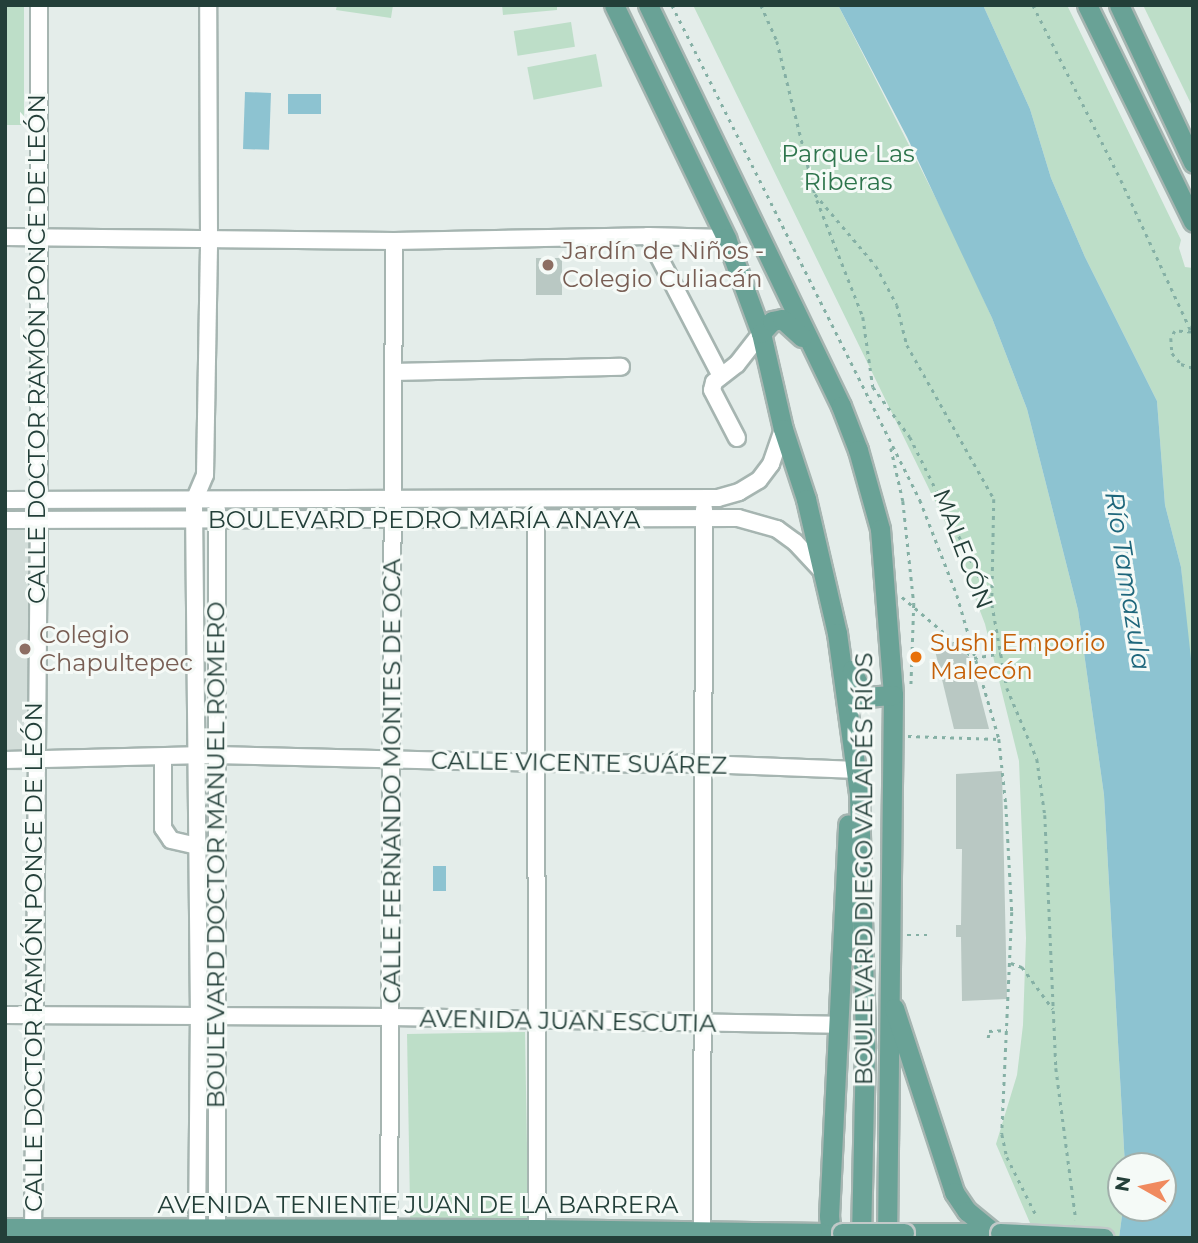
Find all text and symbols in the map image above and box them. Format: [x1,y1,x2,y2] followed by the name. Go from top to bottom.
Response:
[23,94,51,604] street label: CALLE DOCTOR RAMÓN PONCE DE LEÓN
[781,140,915,196] park label: Parque Las Riberas
[562,237,764,293] place label: Jardín de Niños - Colegio Culiacán
[540,257,556,273] marker: Jardín de Niños - Colegio Culiacán
[927,485,999,613] street label: MALECÓN
[1097,489,1157,673] water label: Río Tamazula
[208,506,640,534] street label: BOULEVARD PEDRO MARÍA ANAYA
[378,558,406,1004] street label: CALLE FERNANDO MONTES DE OCA
[202,602,230,1108] street label: BOULEVARD DOCTOR MANUEL ROMERO
[39,621,193,677] place label: Colegio Chapultepec
[930,629,1105,685] place label: Sushi Emporio Malecón
[17,641,33,657] marker: Colegio Chapultepec
[908,649,924,665] marker: Sushi Emporio Malecón
[850,653,878,1085] street label: BOULEVARD DIEGO VALADÉS RÍOS
[20,702,48,1212] street label: CALLE DOCTOR RAMÓN PONCE DE LEÓN
[431,746,727,780] street label: CALLE VICENTE SUÁREZ
[419,1004,717,1038] street label: AVENIDA JUAN ESCUTIA
[1107,1152,1177,1222] north arrow
[1110,1175,1135,1193] text: N
[158,1191,678,1219] street label: AVENIDA TENIENTE JUAN DE LA BARRERA

